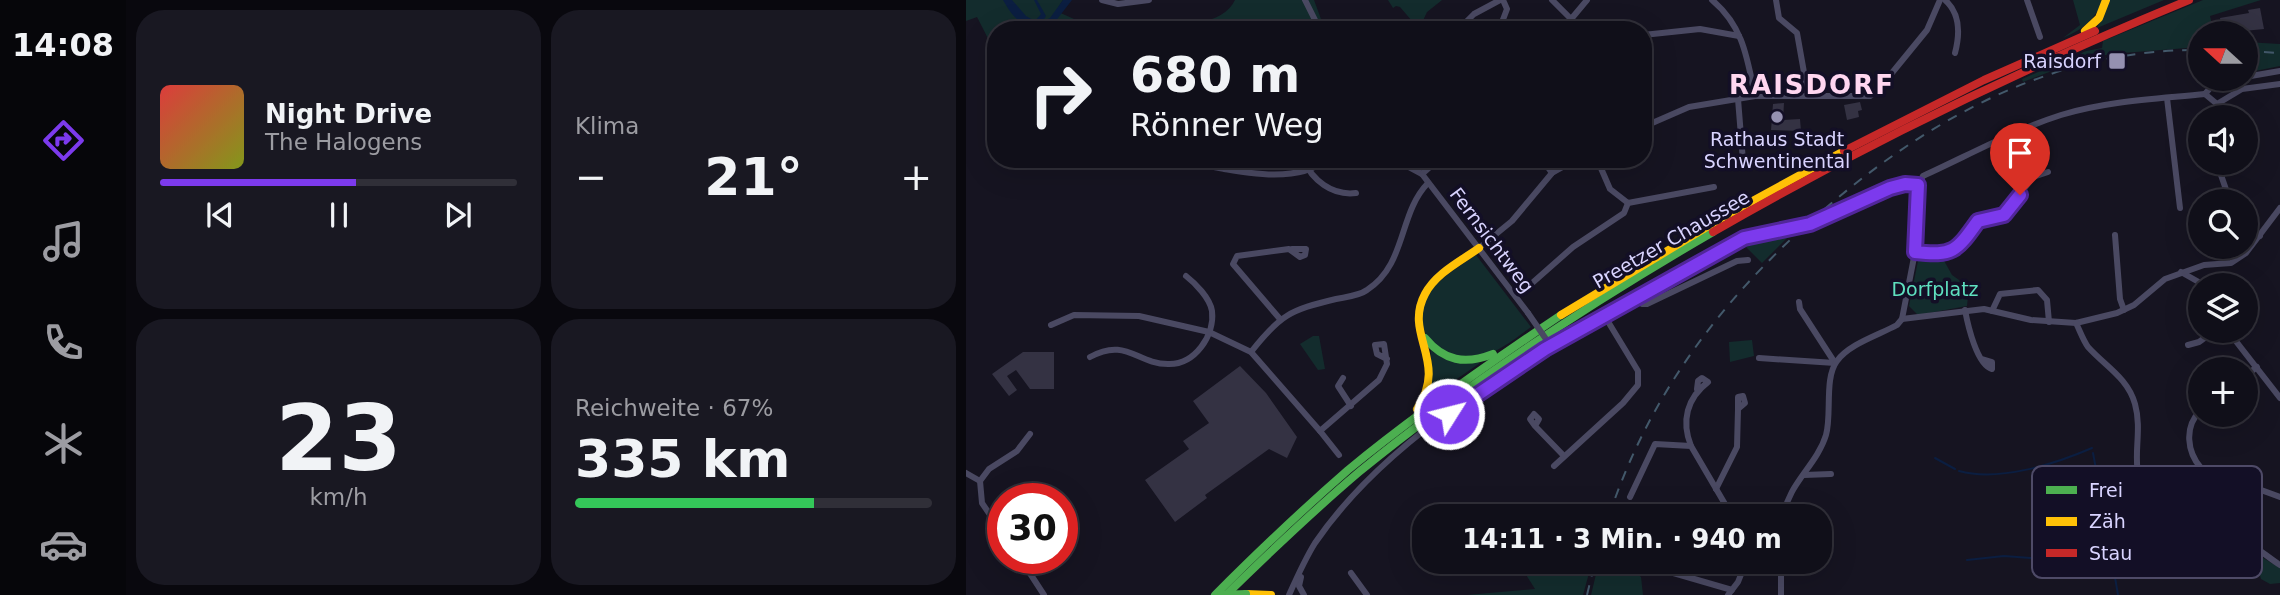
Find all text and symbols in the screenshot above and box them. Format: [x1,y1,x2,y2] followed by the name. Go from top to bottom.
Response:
[2188,21,2258,91] north arrow
[2188,21,2258,427] map controls
[12,26,114,64] text: 14:08
[1130,47,1300,104] text: 680 m
[1015,49,1106,140] icon: right
[2023,50,2102,72] place label: Raisdorf
[2107,51,2127,71] marker: Raisdorf
[1729,70,1895,100] district label: RAISDORF
[265,99,432,129] text: Night Drive
[2188,105,2258,175] button: sound
[1130,106,1324,144] text: Rönner Weg
[1769,109,1785,125] marker: Rathaus Stadt Schwentinental
[575,113,639,139] text: Klima
[39,116,88,165] icon: directions
[1990,123,2050,195] pin
[1704,128,1850,172] place label: Rathaus Stadt Schwentinental
[265,129,422,155] text: The Halogens
[2001,134,2039,172] icon: arrive
[704,147,803,207] text: 21°
[575,155,607,199] text: −
[900,155,932,199] text: +
[1445,183,1539,297] street label: Fernsichtweg
[1589,185,1753,293] street label: Preetzer Chaussee
[2188,189,2258,259] button: search
[201,196,239,234] icon: previous
[320,196,358,234] icon: pause
[439,196,477,234] icon: next
[39,217,88,266] icon: music
[2188,273,2258,343] button: layers
[1891,278,1979,300] park label: Dorfplatz
[39,318,88,367] icon: phone
[2188,357,2258,427] button: +
[1412,377,1486,451] position arrow
[275,386,402,491] text: 23
[575,395,773,421] text: Reichweite · 67%
[39,419,88,468] icon: climate
[575,429,790,489] text: 335 km
[2032,466,2262,578] legend
[2089,479,2123,501] text: Frei
[987,483,1078,574] speed limit sign: 30
[309,484,368,510] text: km/h
[2089,510,2126,532] text: Zäh
[39,520,88,569] icon: car
[1462,524,1782,554] text: 14:11 · 3 Min. · 940 m
[2089,542,2132,564] text: Stau

